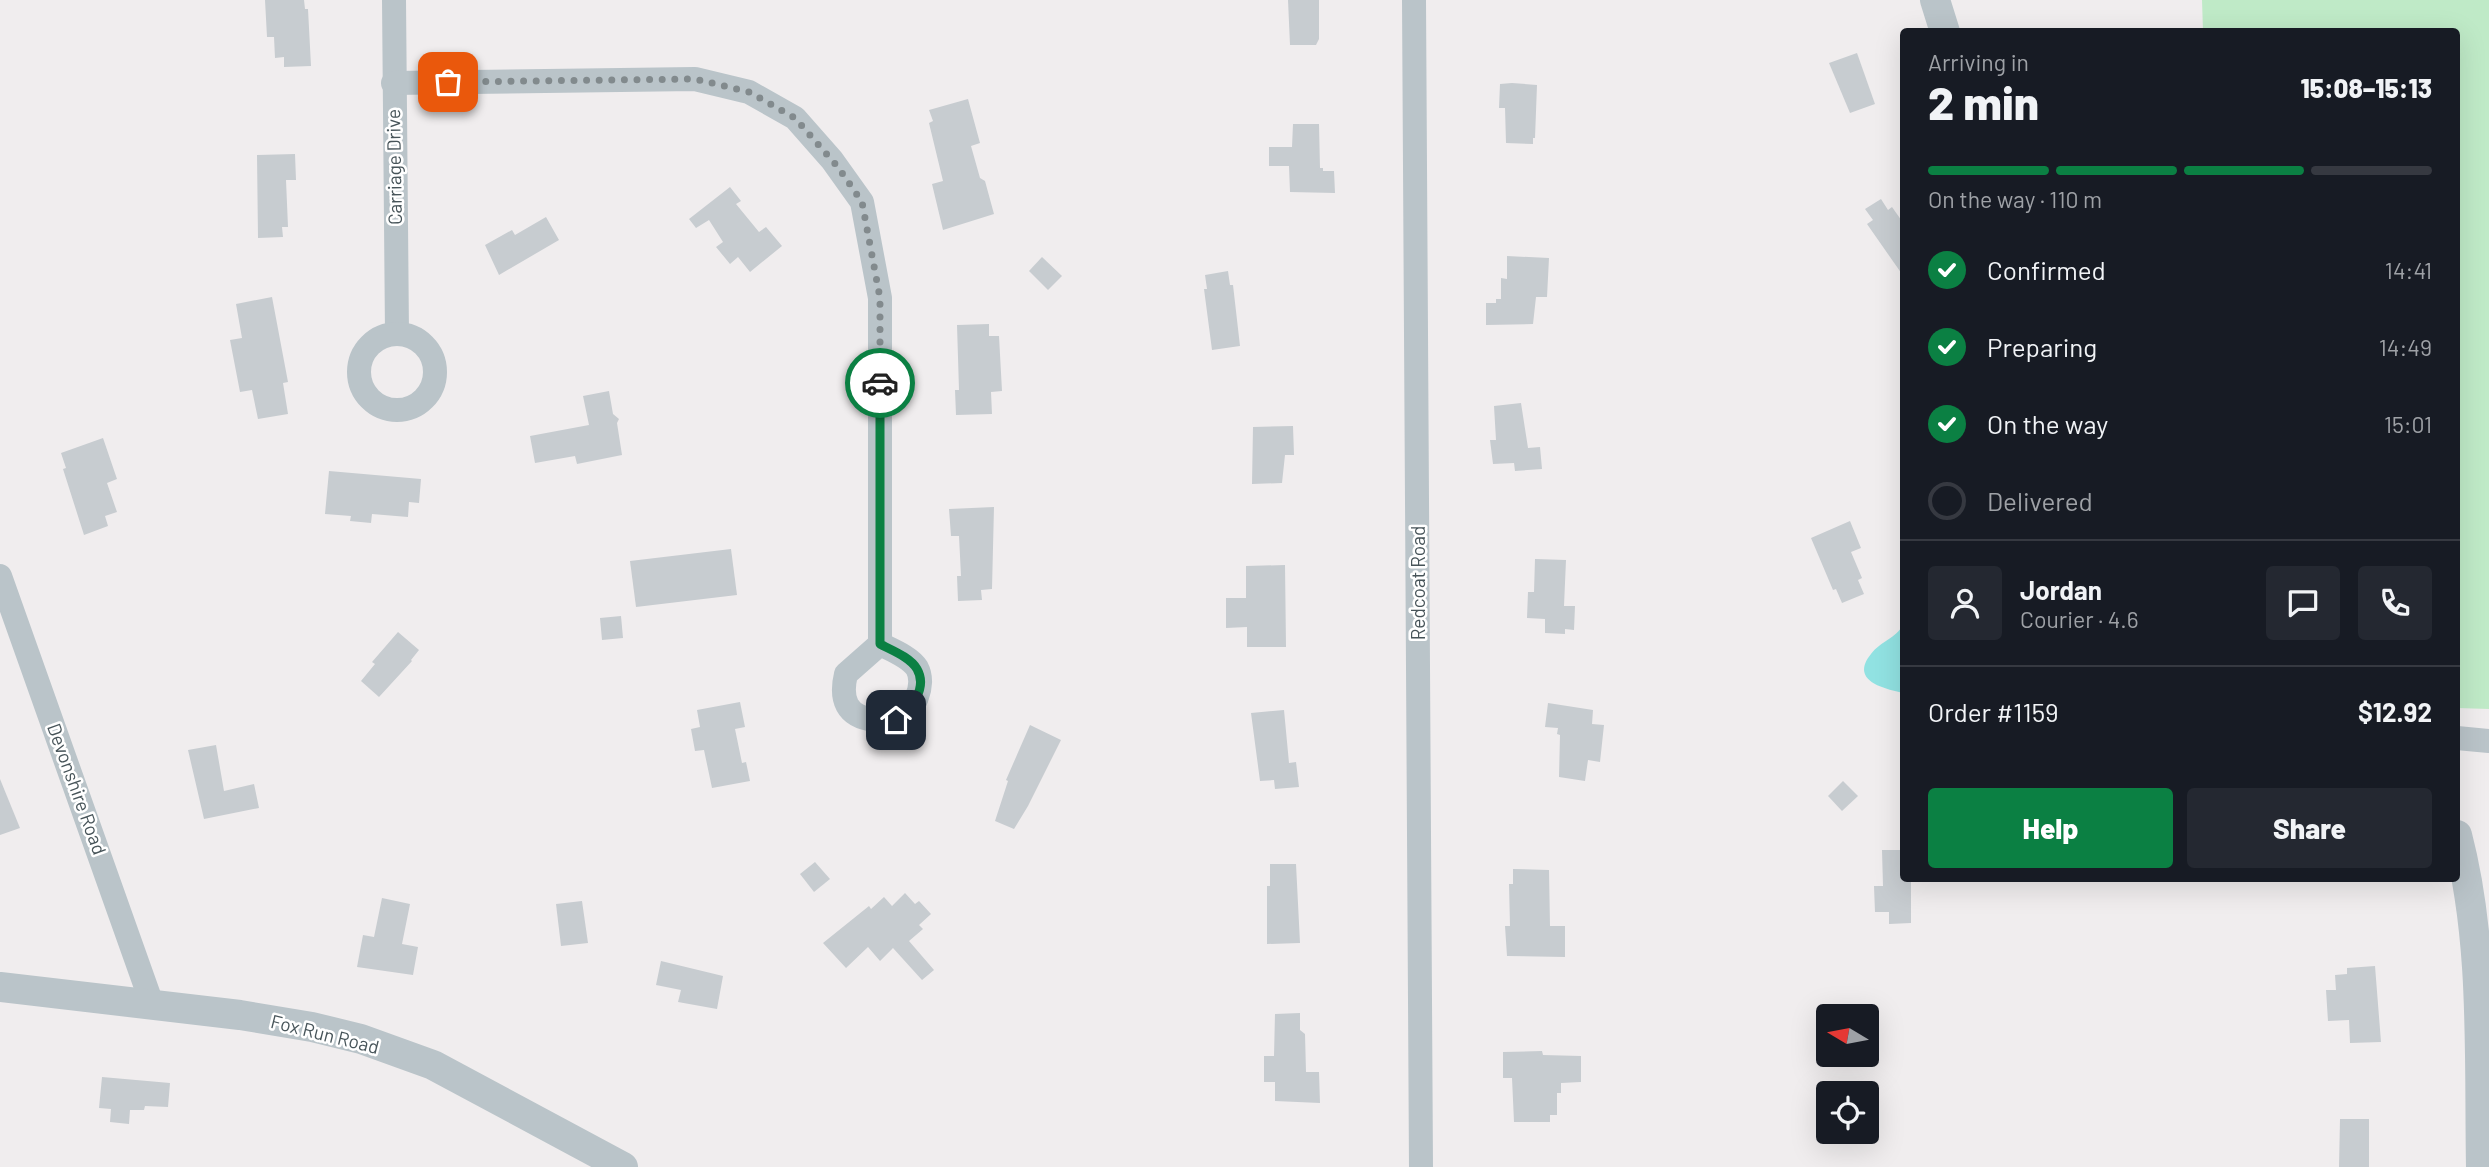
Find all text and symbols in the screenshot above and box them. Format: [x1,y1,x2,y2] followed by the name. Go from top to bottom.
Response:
[1928,48,2029,76] text: Arriving in
[418,52,478,112] pin
[429,63,467,101] icon: bag
[2300,72,2432,103] text: 15:08–15:13
[1928,74,2039,129] text: 2 min
[381,109,406,225] street label: Carriage Drive
[1928,185,2102,213] text: On the way · 110 m
[1928,251,1966,289] icon: check
[1987,254,2106,285] text: Confirmed
[2385,256,2432,284] text: 14:41
[1928,328,1966,366] icon: check
[1987,331,2097,362] text: Preparing
[2379,333,2432,361] text: 14:49
[845,348,915,418] courier
[861,364,899,402] icon: car
[1928,405,1966,443] icon: check
[1987,408,2108,439] text: On the way
[2384,410,2432,438] text: 15:01
[1987,485,2093,516] text: Delivered
[1406,526,1429,640] street label: Redcoat Road
[1928,566,2002,640] button: person
[2266,566,2340,640] button: chat
[2358,566,2432,640] button: phone
[2020,574,2102,605] text: Jordan
[2020,605,2139,633] text: Courier · 4.6
[866,690,926,750] pin
[1928,696,2059,727] text: Order #1159
[2358,696,2432,727] text: $12.92
[877,701,915,739] icon: home
[43,720,112,858] street label: Devonshire Road
[1928,788,2173,868] button: Help
[2187,788,2432,868] button: Share
[1816,1004,1880,1068] north arrow
[1816,1004,1879,1144] map controls
[269,1009,382,1058] street label: Fox Run Road
[1816,1081,1879,1144] button: locate

